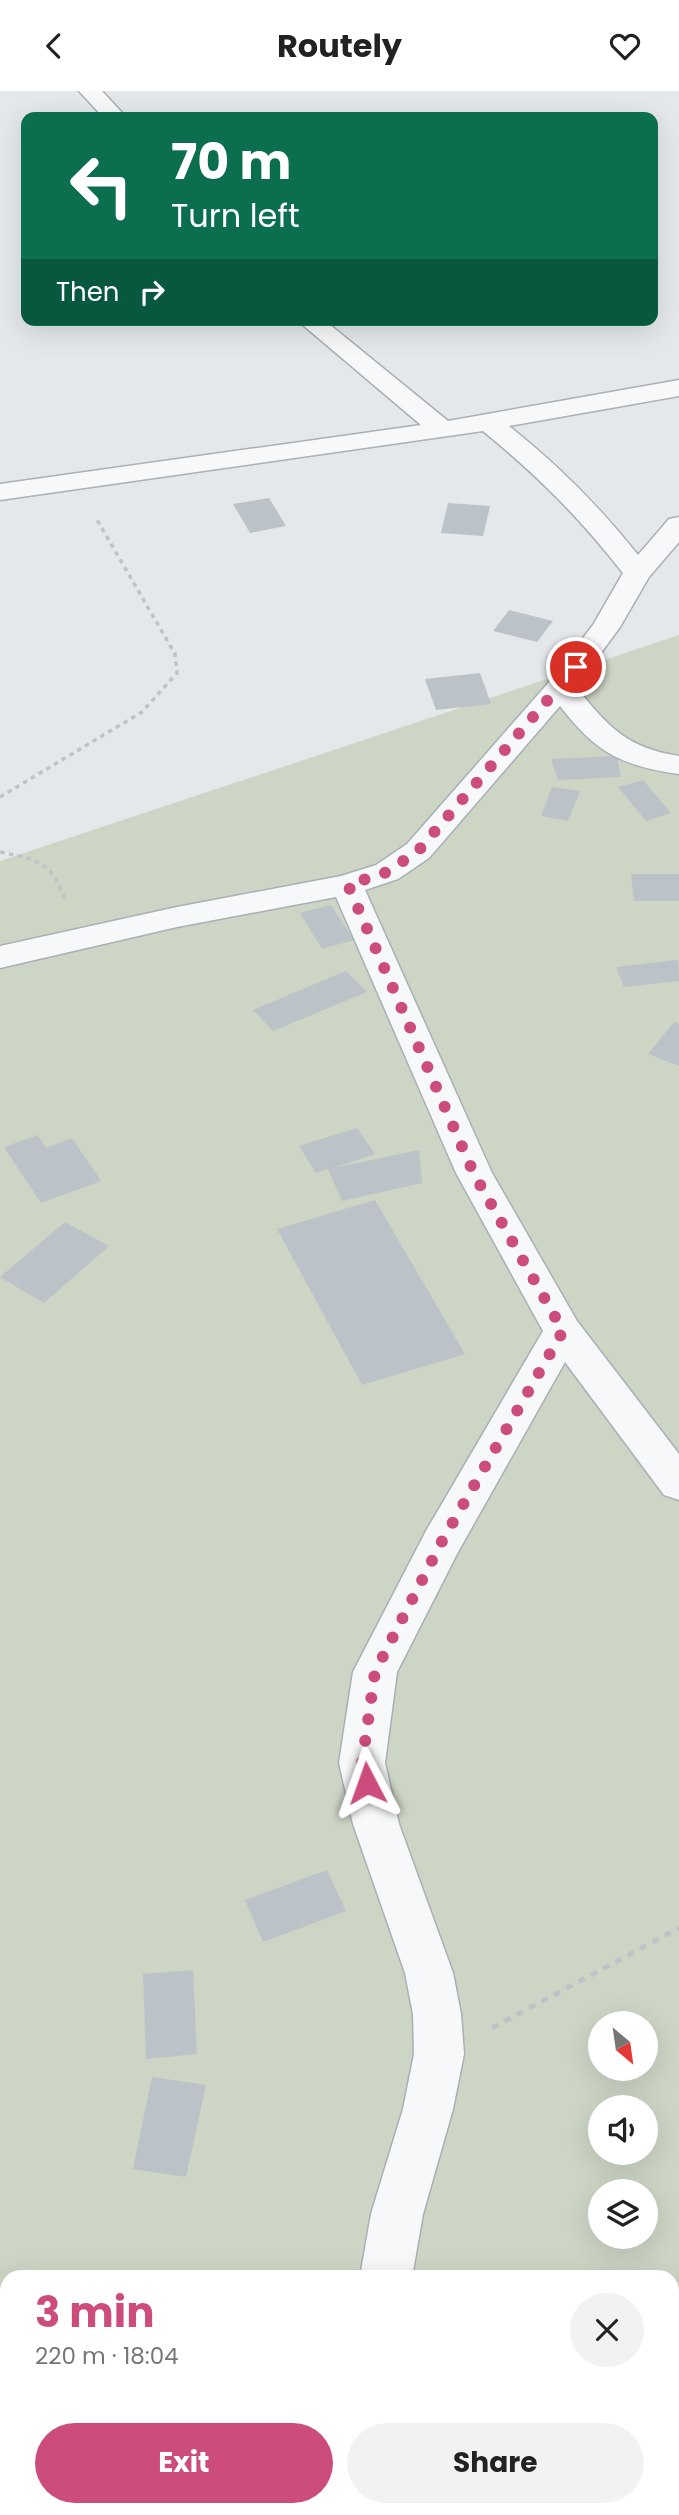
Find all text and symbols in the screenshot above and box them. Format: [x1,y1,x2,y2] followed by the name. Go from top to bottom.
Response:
[277,23,402,68] text: Routely
[35,27,73,65] icon: back
[606,27,644,65] icon: heart
[171,128,291,196] text: 70 m
[56,140,147,231] icon: left
[171,193,300,238] text: Turn left
[133,273,171,311] icon: right
[56,274,119,310] text: Then
[546,637,606,697] pin
[557,648,595,686] icon: arrive
[330,1746,404,1820] position arrow
[588,2011,658,2081] north arrow
[588,2011,658,2249] map controls
[588,2095,658,2165] button: sound
[588,2179,658,2249] button: layers
[35,2283,155,2342] text: 3 min
[570,2293,644,2367] button: close
[35,2340,179,2372] text: 220 m · 18:04
[35,2423,333,2503] button: Exit
[347,2423,644,2503] button: Share

